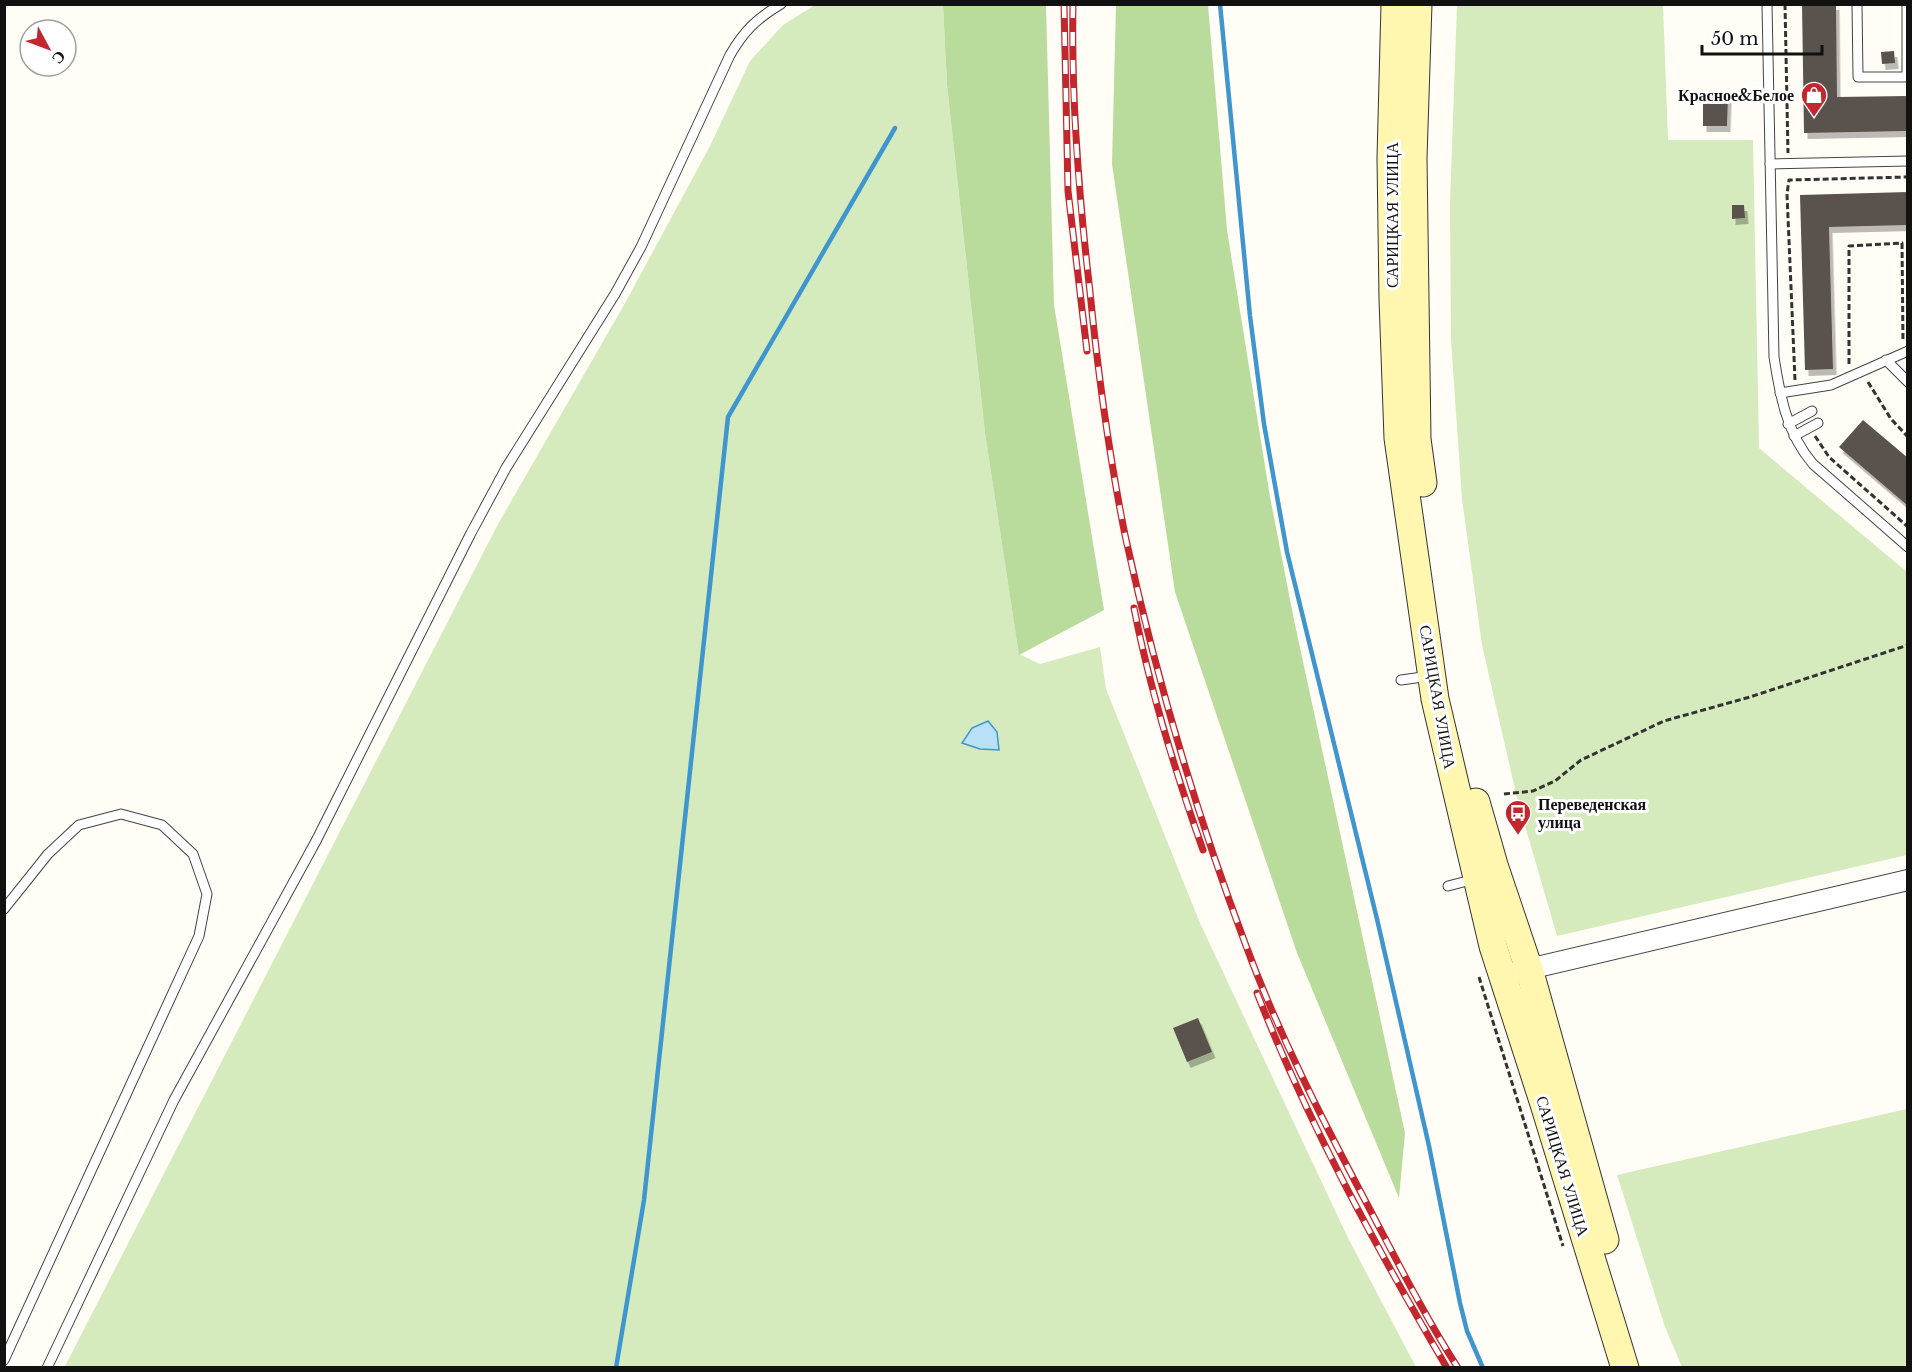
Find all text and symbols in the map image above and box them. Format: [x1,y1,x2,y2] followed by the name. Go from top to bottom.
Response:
[18,18,78,78] north arrow
[1702,18,1822,56] scale bar
[1711,28,1759,50] text: 50 m
[48,47,71,69] text: С
[1799,80,1829,118] shop icon: Красное&Белое
[1678,85,1794,105] place label: Красное&Белое
[1382,142,1402,288] street label: САРИЦКАЯ УЛИЦА
[1415,623,1461,771] street label: САРИЦКАЯ УЛИЦА
[1538,794,1647,832] place label: Переведенская улица
[1503,798,1533,836] bus stop icon: Переведенская улица
[1532,1093,1594,1239] street label: САРИЦКАЯ УЛИЦА

